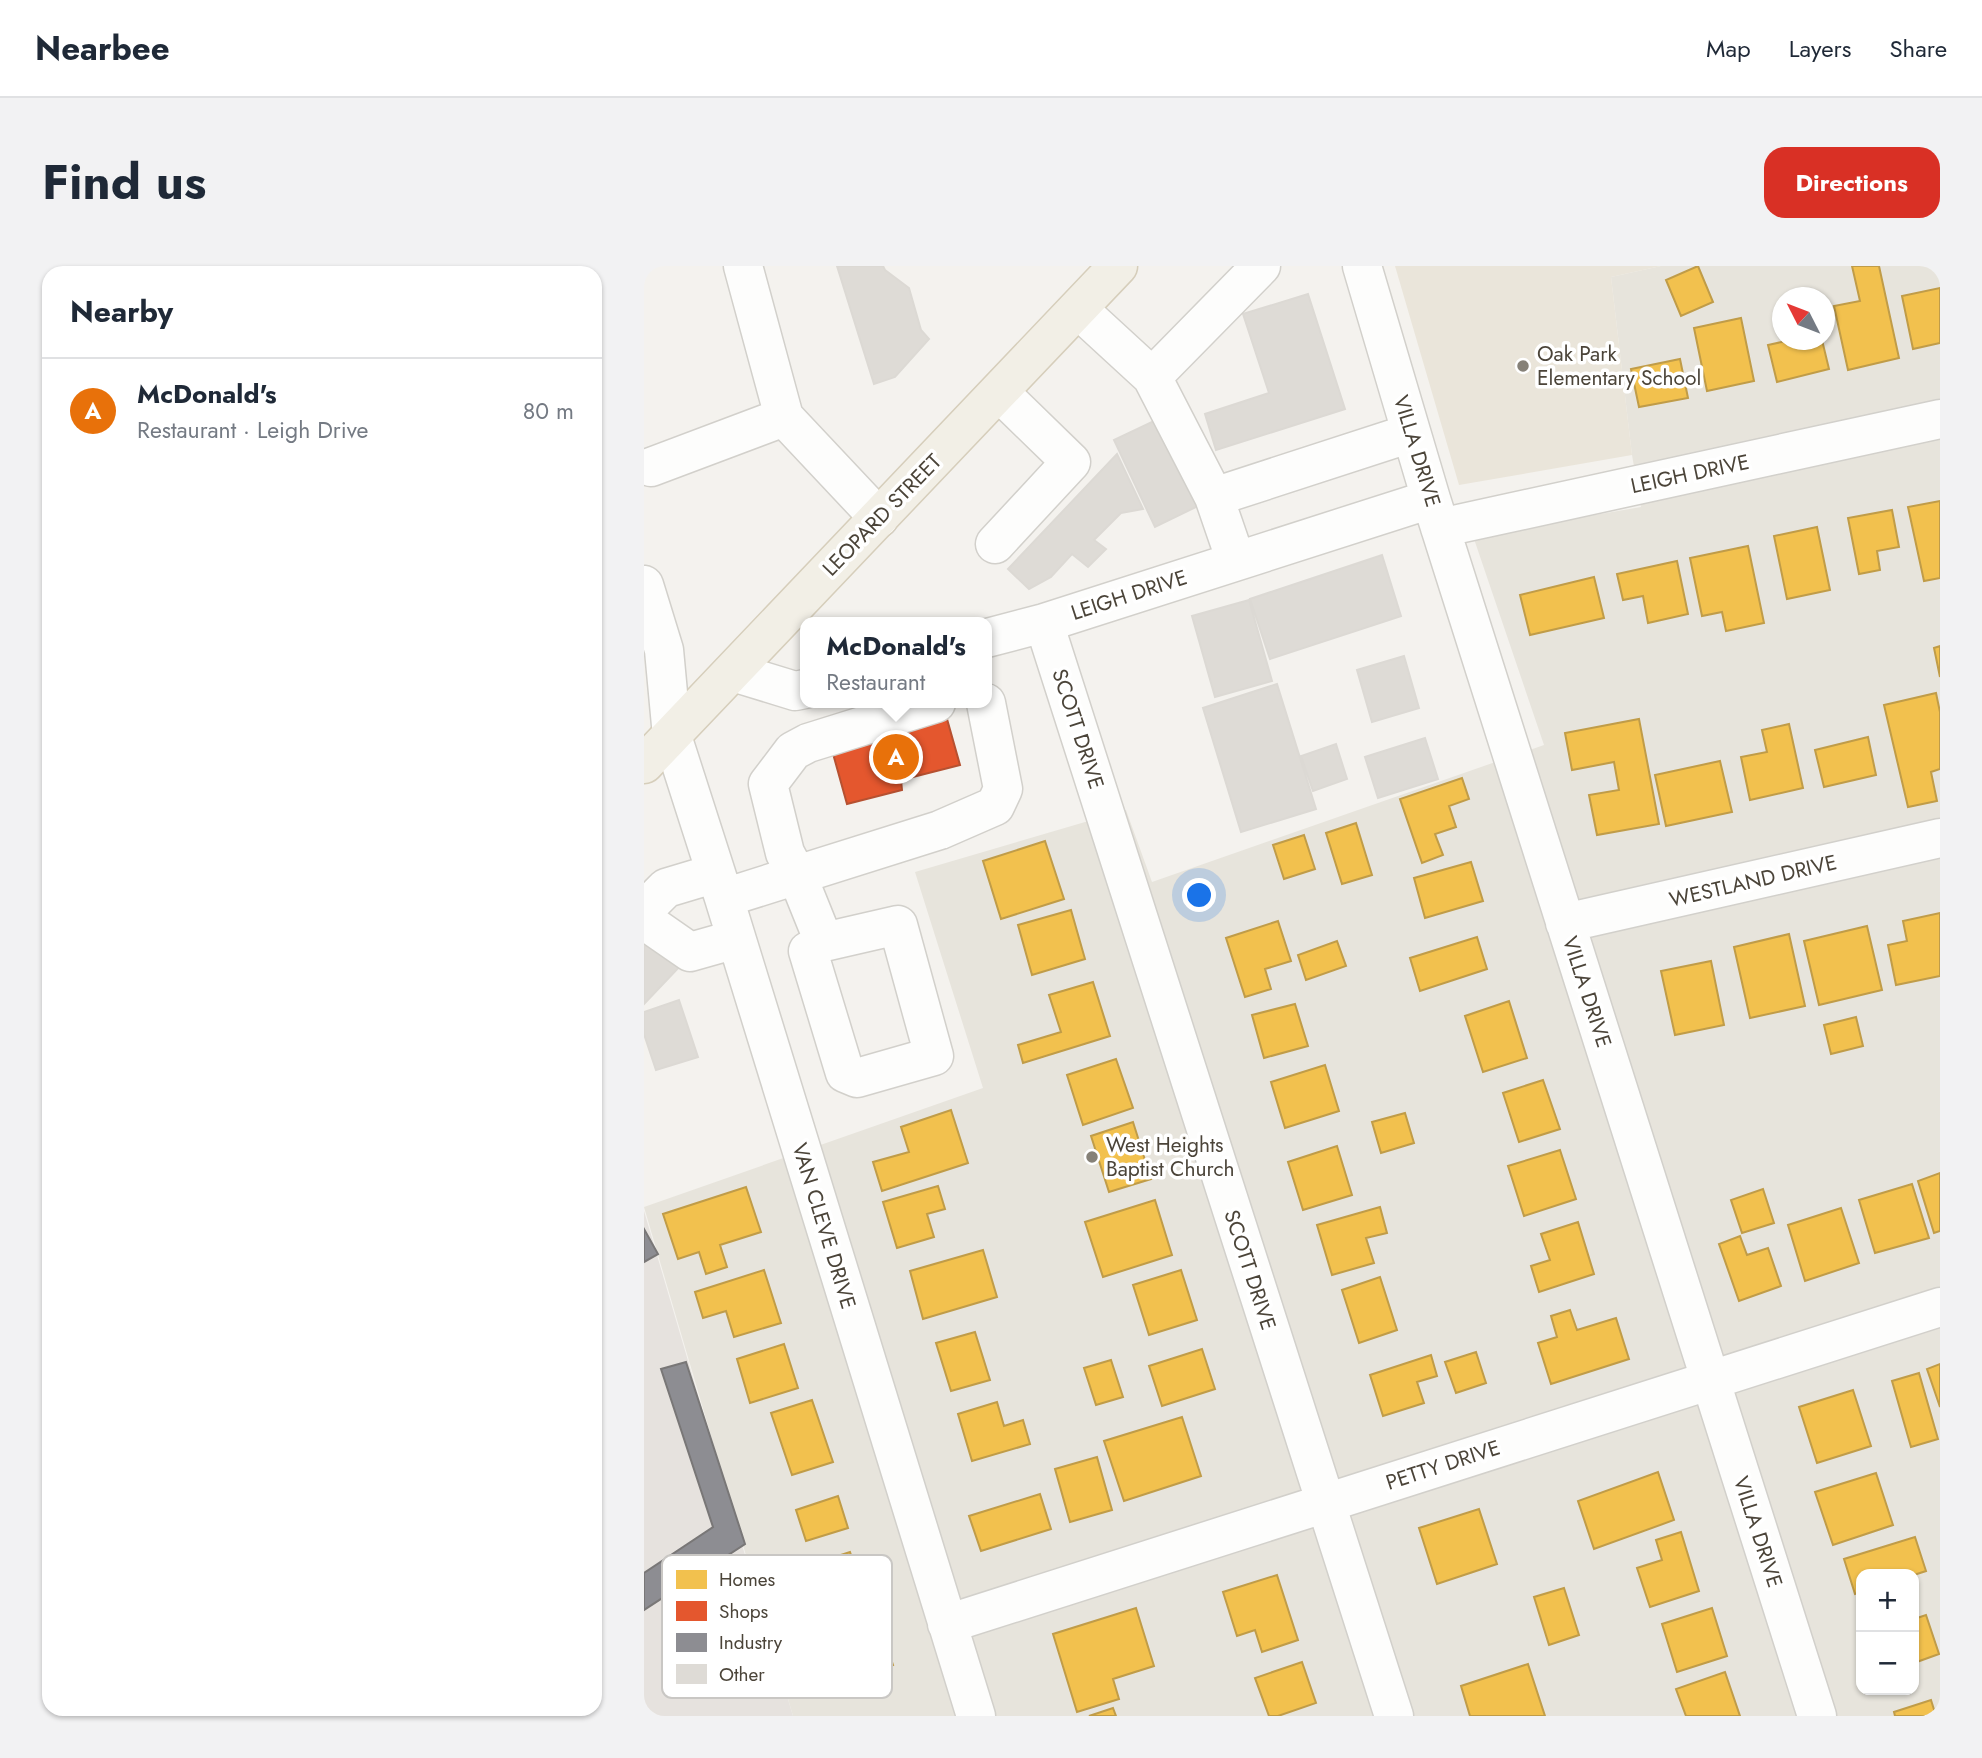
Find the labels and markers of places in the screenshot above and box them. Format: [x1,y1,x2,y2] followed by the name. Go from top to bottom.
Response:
[1537,339,1701,393] place label: Oak Park Elementary School
[1515,358,1531,374] marker: Oak Park Elementary School
[873,731,919,783] pin: A
[1106,1130,1234,1184] place label: West Heights Baptist Church
[1084,1149,1100,1165] marker: West Heights Baptist Church

